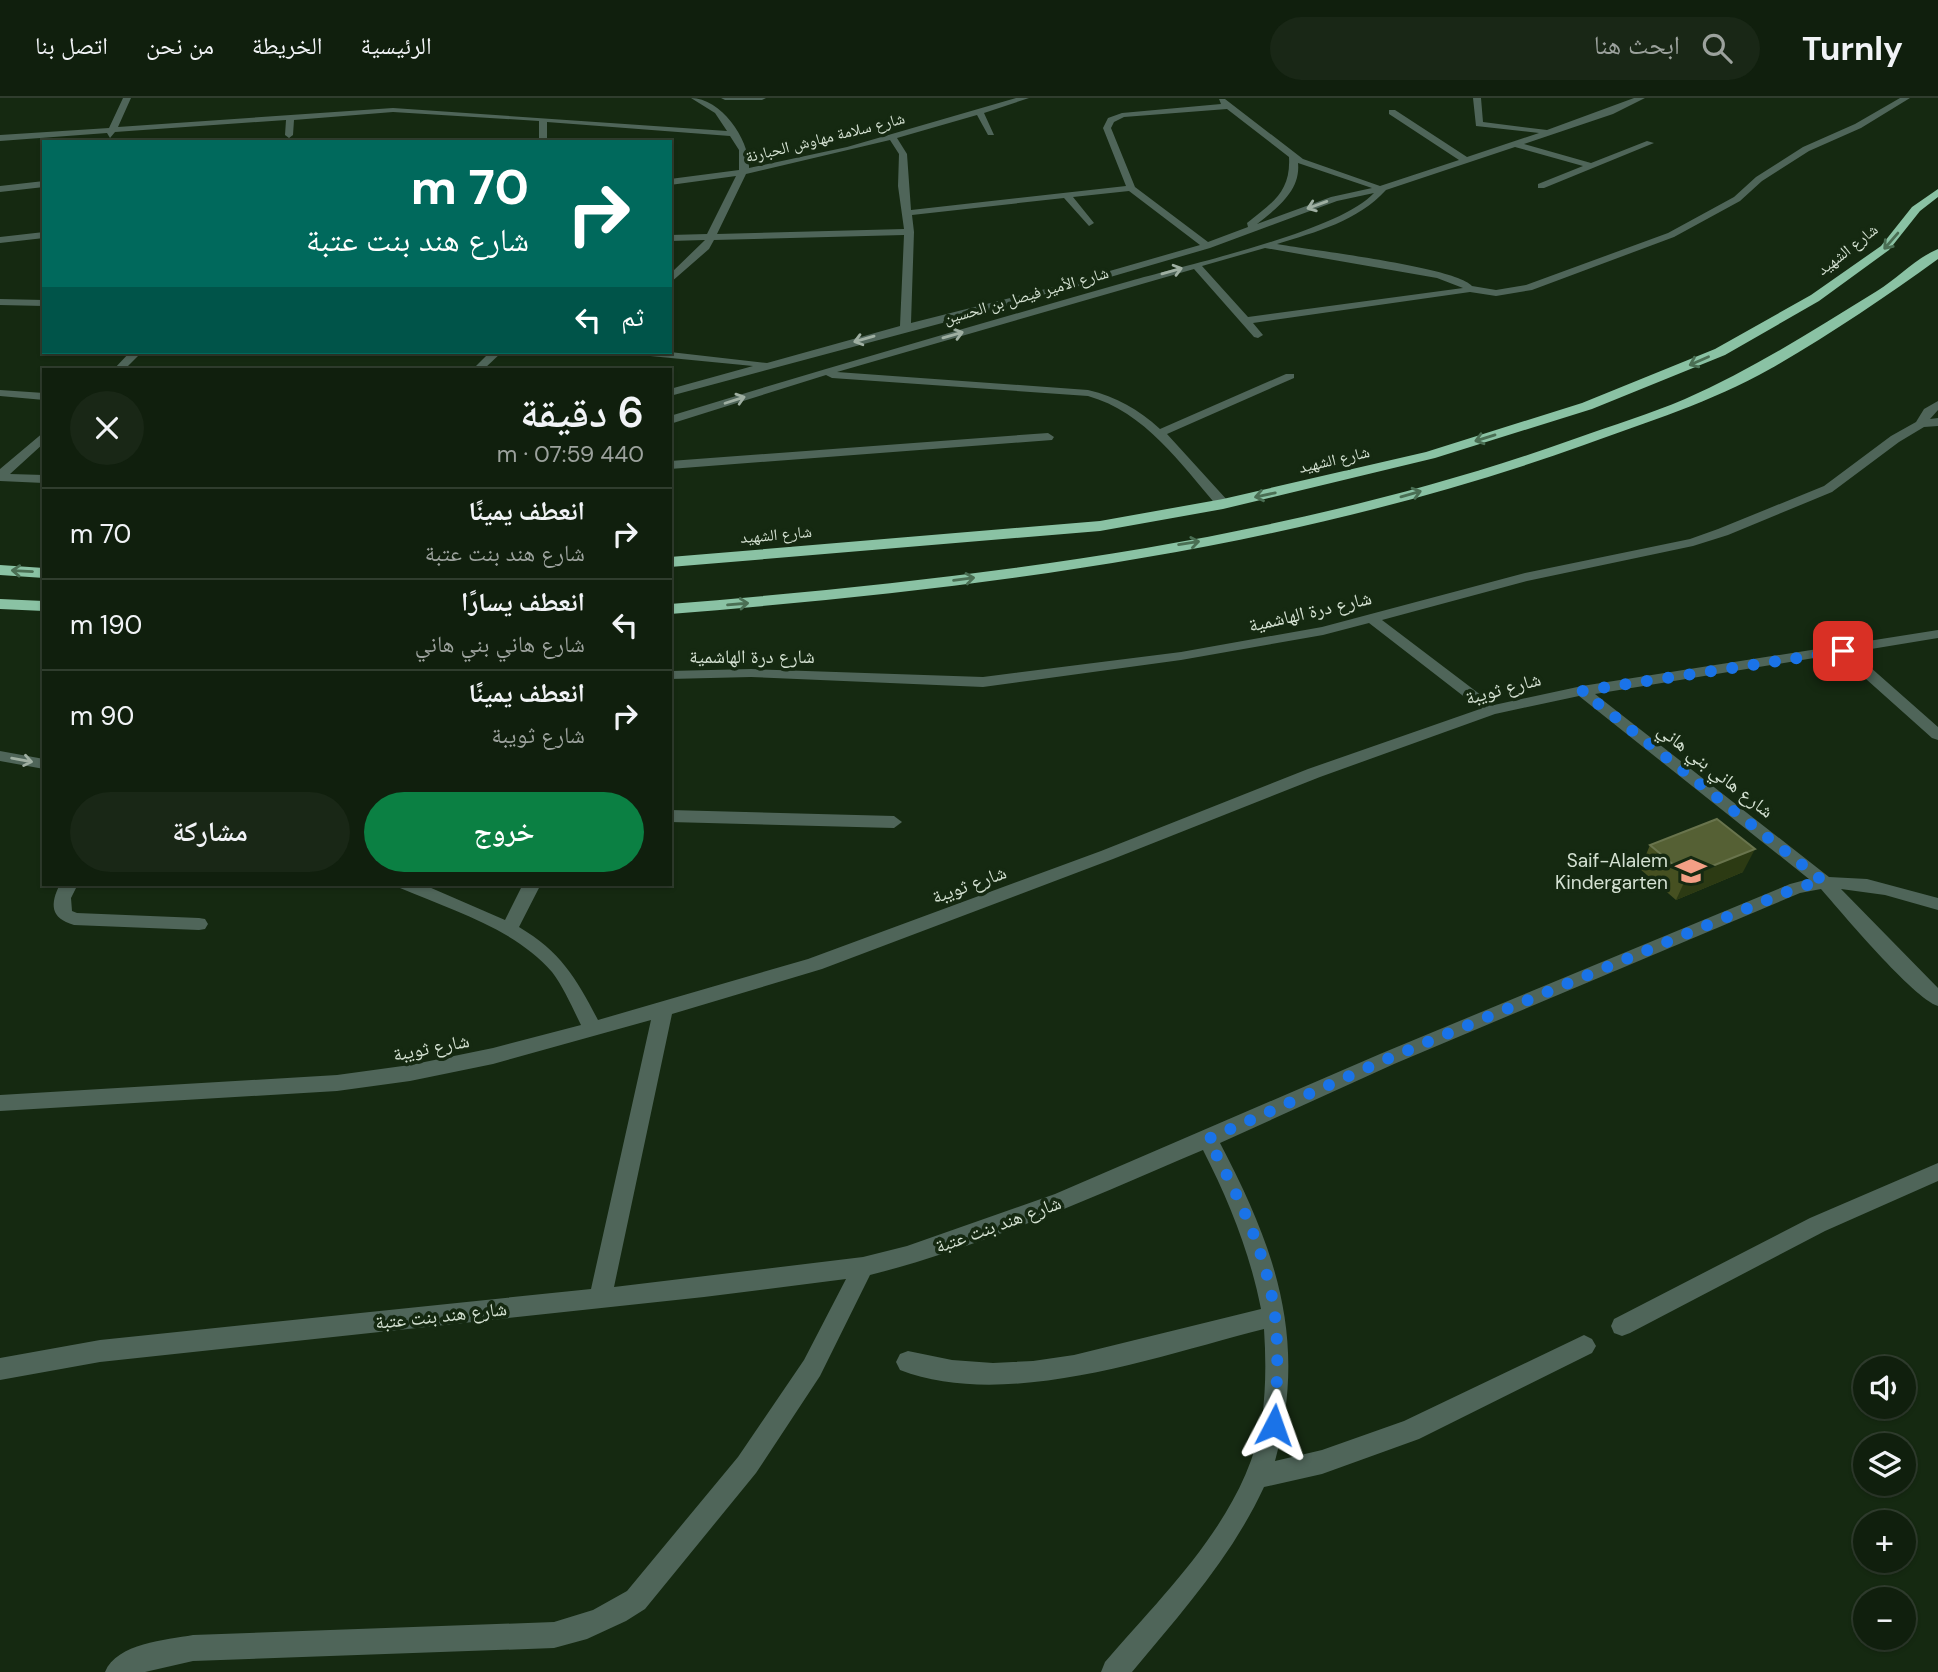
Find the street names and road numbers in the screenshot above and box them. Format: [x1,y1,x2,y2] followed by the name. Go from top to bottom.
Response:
[743,108,907,167] street label: شارع سلامة مهاوش الحبارنة
[1813,219,1882,280] street label: شارع الشهيد
[941,262,1111,329] street label: شارع الأمير فيصل بن الحسين
[1297,441,1372,478] street label: شارع الشهيد
[739,521,813,548] street label: شارع الشهيد
[1246,585,1374,638] street label: شارع درة الهاشمية
[689,644,815,669] street label: شارع درة الهاشمية
[1463,666,1544,711] street label: شارع ثويبة
[1651,717,1779,826] street label: شارع هاني بني هاني
[929,860,1010,909] street label: شارع ثويبة
[391,1028,471,1067] street label: شارع ثويبة
[932,1190,1065,1259] street label: شارع هند بنت عتبة
[374,1296,508,1335] street label: شارع هند بنت عتبة

